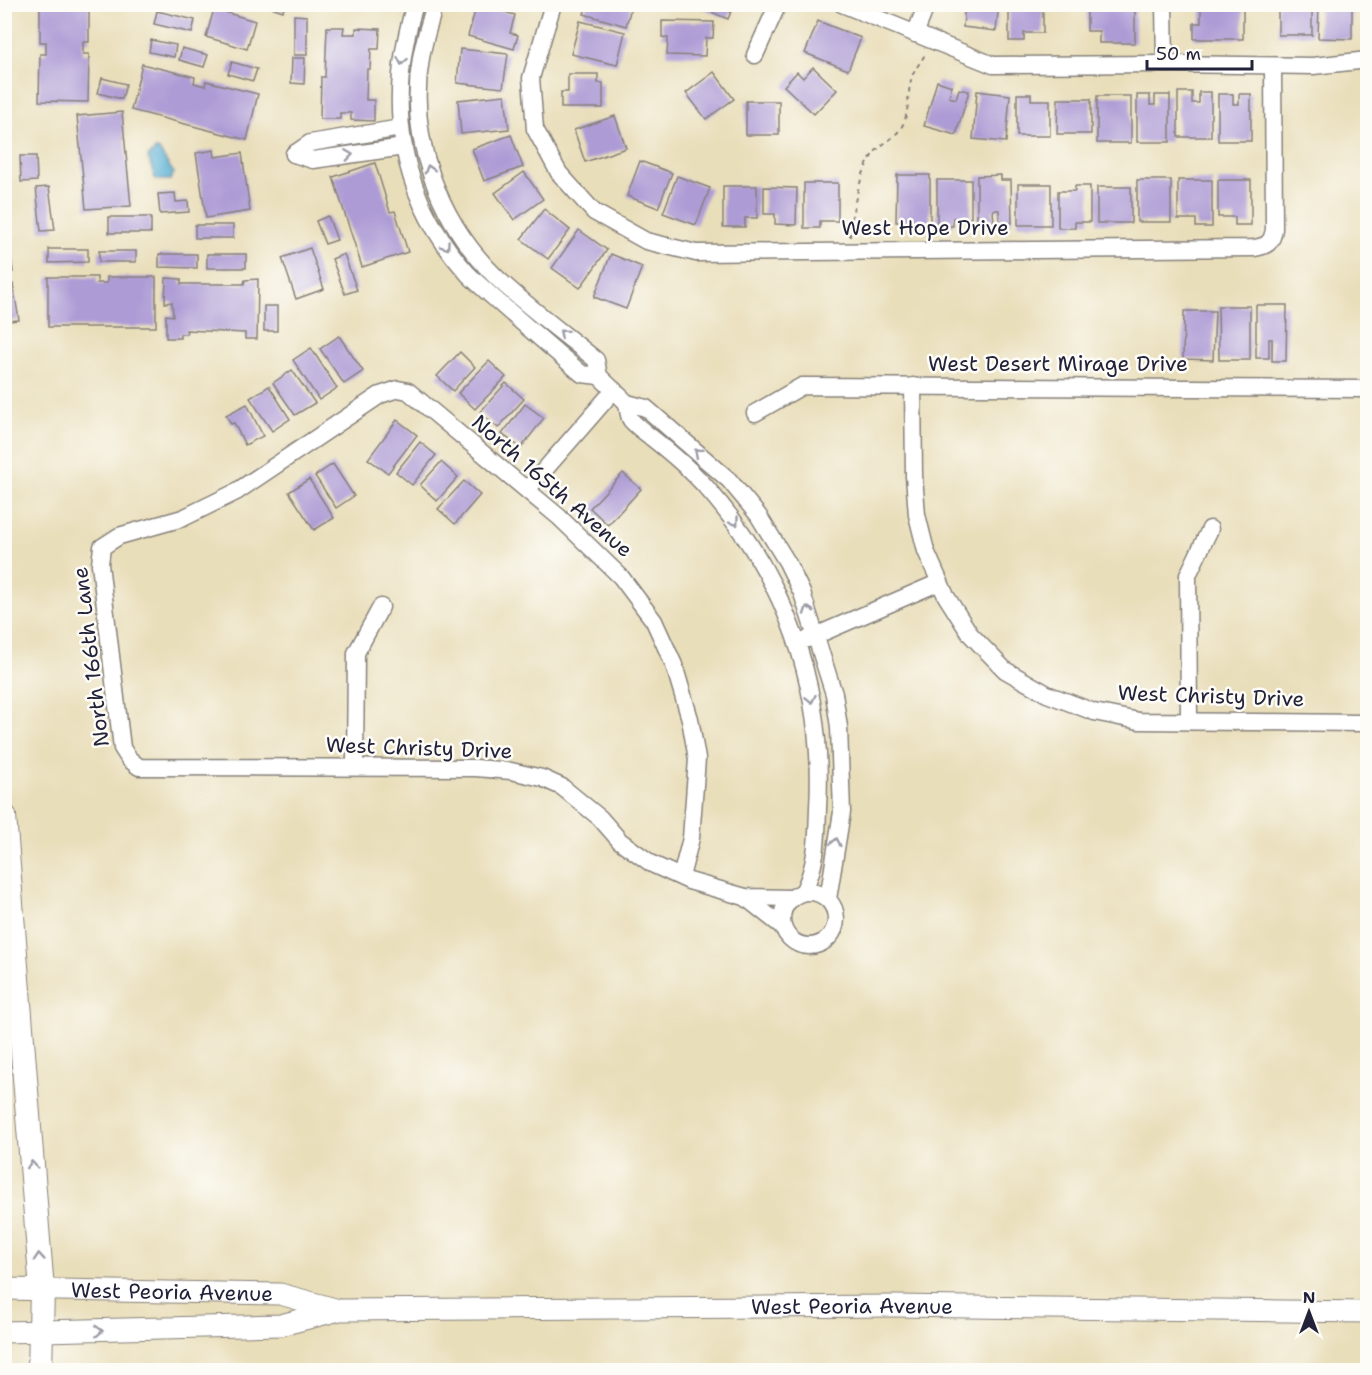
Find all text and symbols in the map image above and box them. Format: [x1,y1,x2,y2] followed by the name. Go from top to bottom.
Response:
[1147,33,1252,71] scale bar
[1156,42,1201,66] text: 50 m
[396,57,408,66] one-way arrow
[344,149,354,161] one-way arrow
[424,164,436,175] one-way arrow
[841,214,1009,242] street label: West Hope Drive
[439,239,450,250] one-way arrow
[559,329,570,340] one-way arrow
[928,350,1188,378] street label: West Desert Mirage Drive
[466,408,638,564] street label: North 165th Avenue
[694,448,705,459] one-way arrow
[728,516,739,527] one-way arrow
[66,565,116,749] street label: North 166th Lane
[802,605,815,615] one-way arrow
[1117,679,1305,713] street label: West Christy Drive
[804,694,817,704] one-way arrow
[325,731,513,765] street label: West Christy Drive
[829,837,842,847] one-way arrow
[25,1161,38,1170] one-way arrow
[33,1252,46,1261] one-way arrow
[71,1276,273,1308] street label: West Peoria Avenue
[1279,1282,1339,1342] north arrow
[1303,1287,1315,1308] text: N
[751,1292,953,1321] street label: West Peoria Avenue
[95,1324,104,1337] one-way arrow

